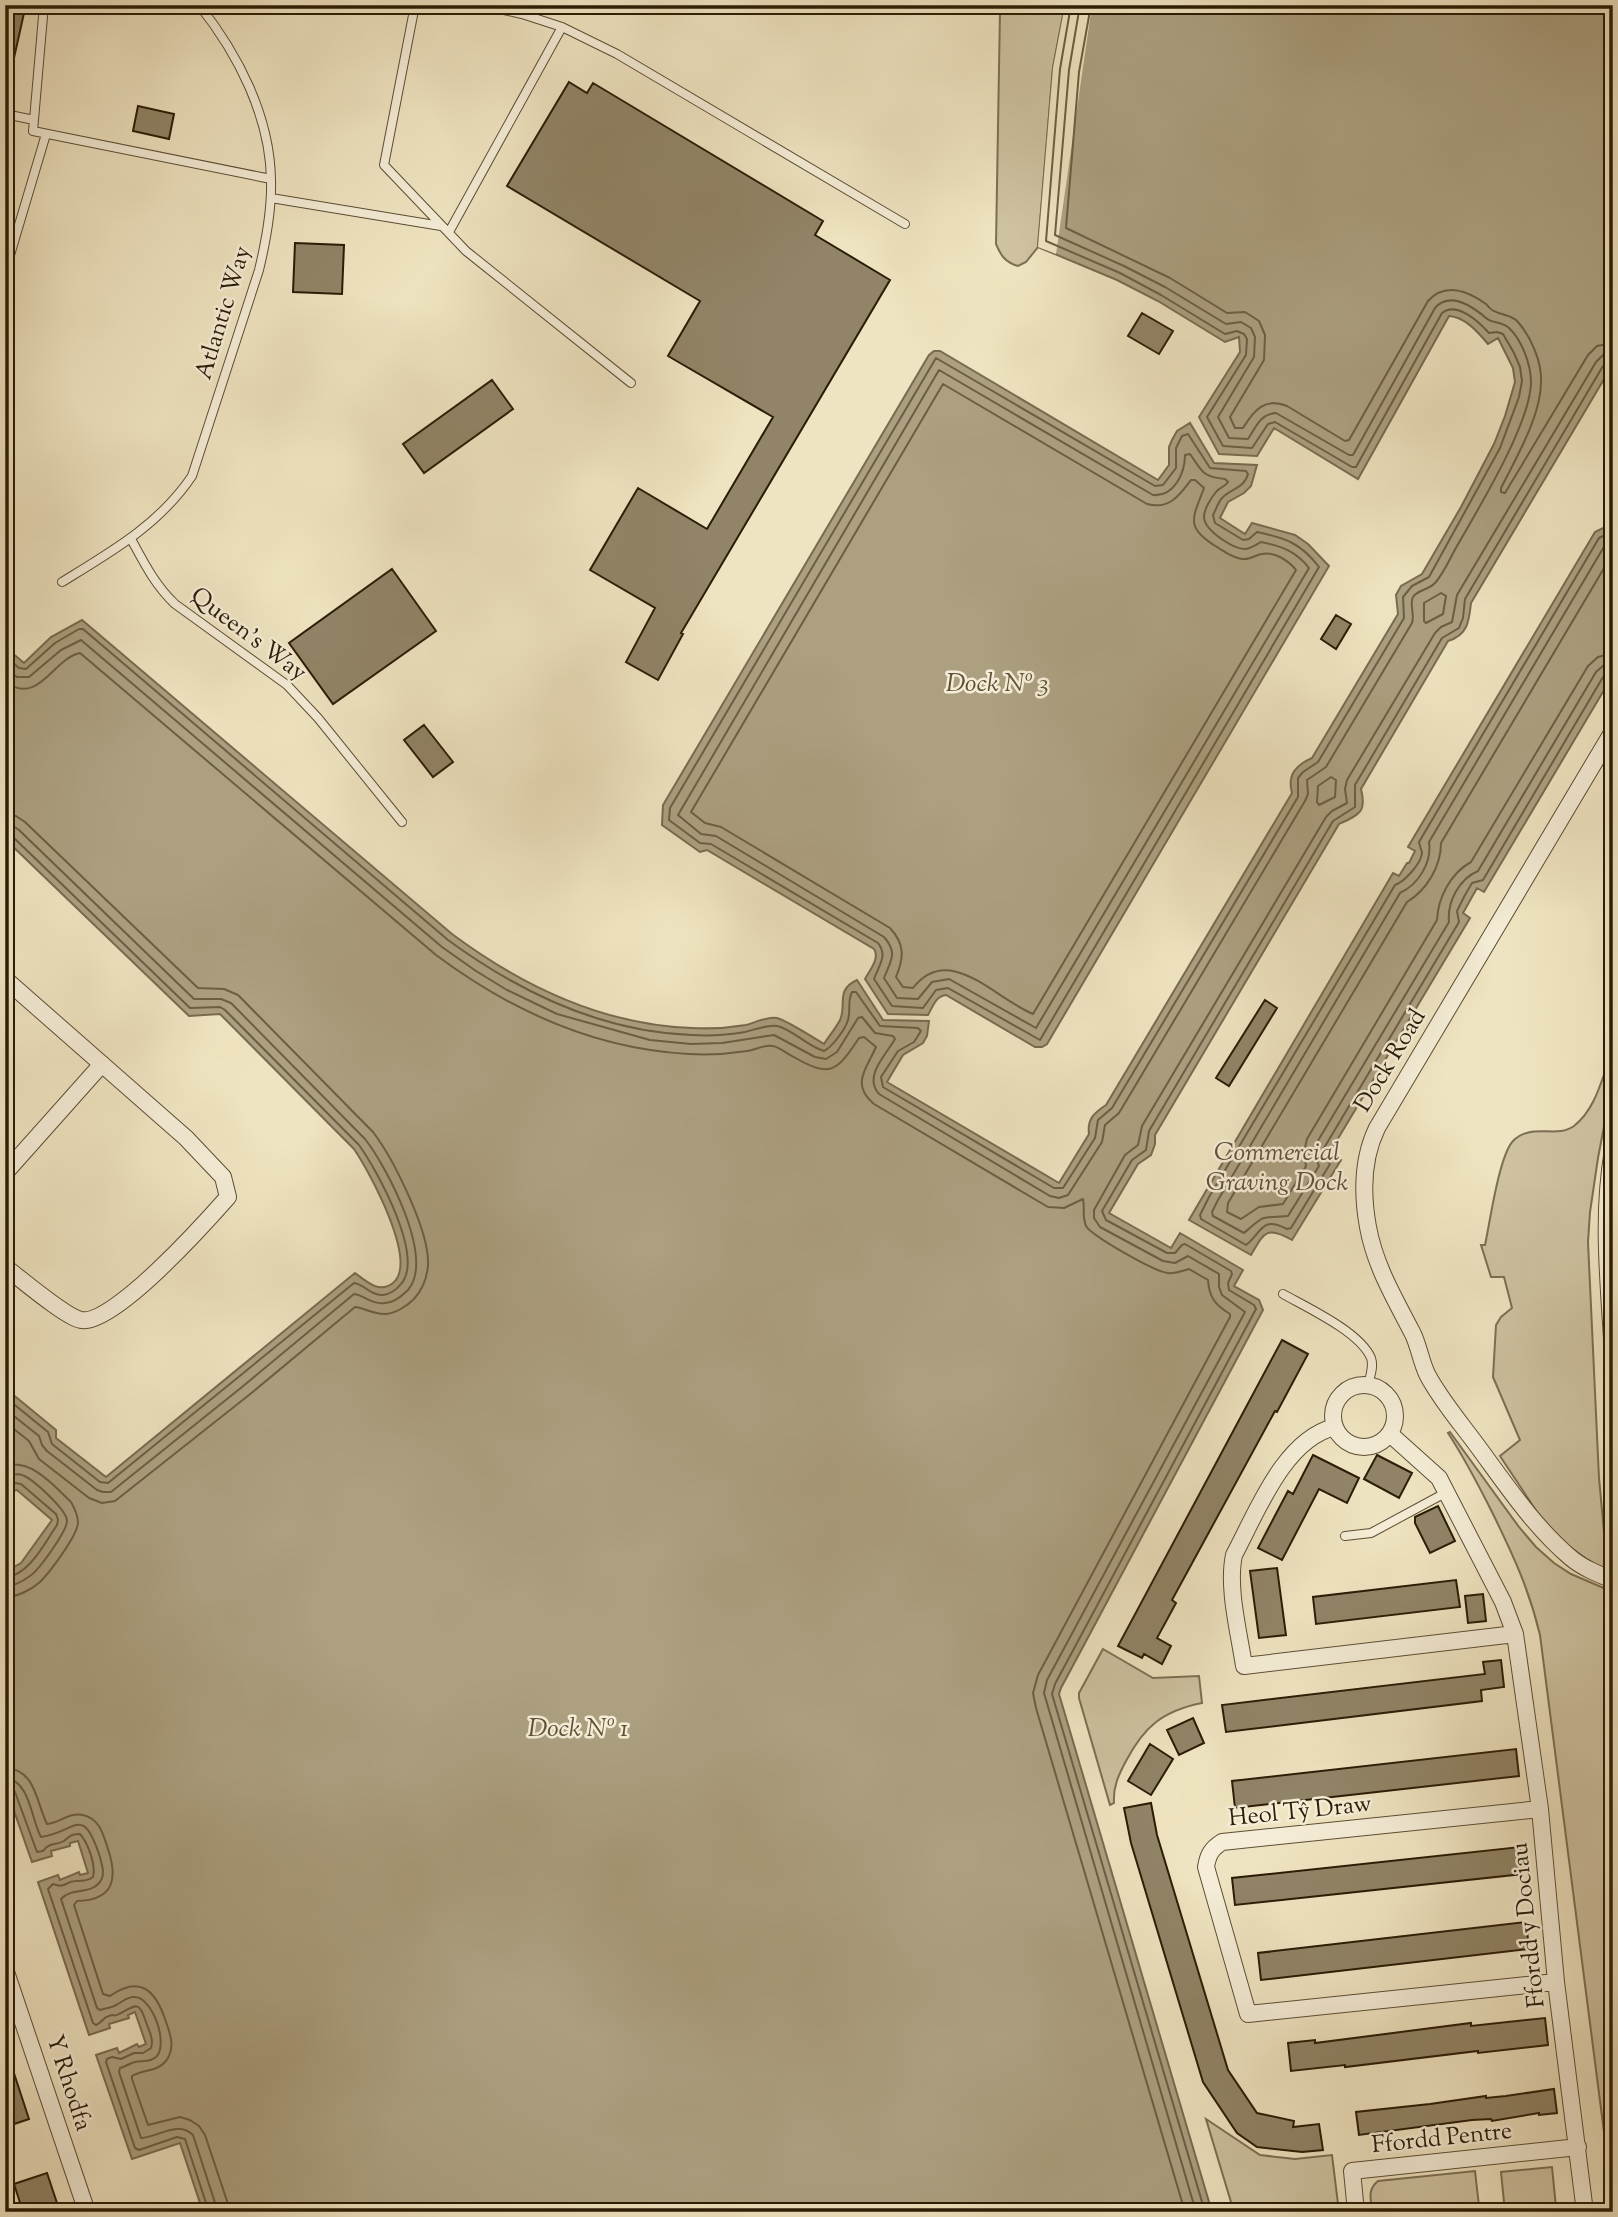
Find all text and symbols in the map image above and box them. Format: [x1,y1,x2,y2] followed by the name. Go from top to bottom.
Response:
[188,242,260,384] street label: Atlantic Way
[183,580,313,690] street label: Queen's Way
[946,666,1048,703] water label: Dock Nº 3
[1347,1003,1435,1119] street label: Dock Road
[1206,1135,1348,1202] water label: Commercial Graving Dock
[528,1711,628,1748] water label: Dock Nº 1
[1227,1788,1373,1836] street label: Heol Tŷ Draw
[1503,1840,1555,2009] street label: Ffordd y Dociau
[36,2031,100,2135] street label: Y Rhodfa
[1370,2115,1514,2163] street label: Ffordd Pentre

